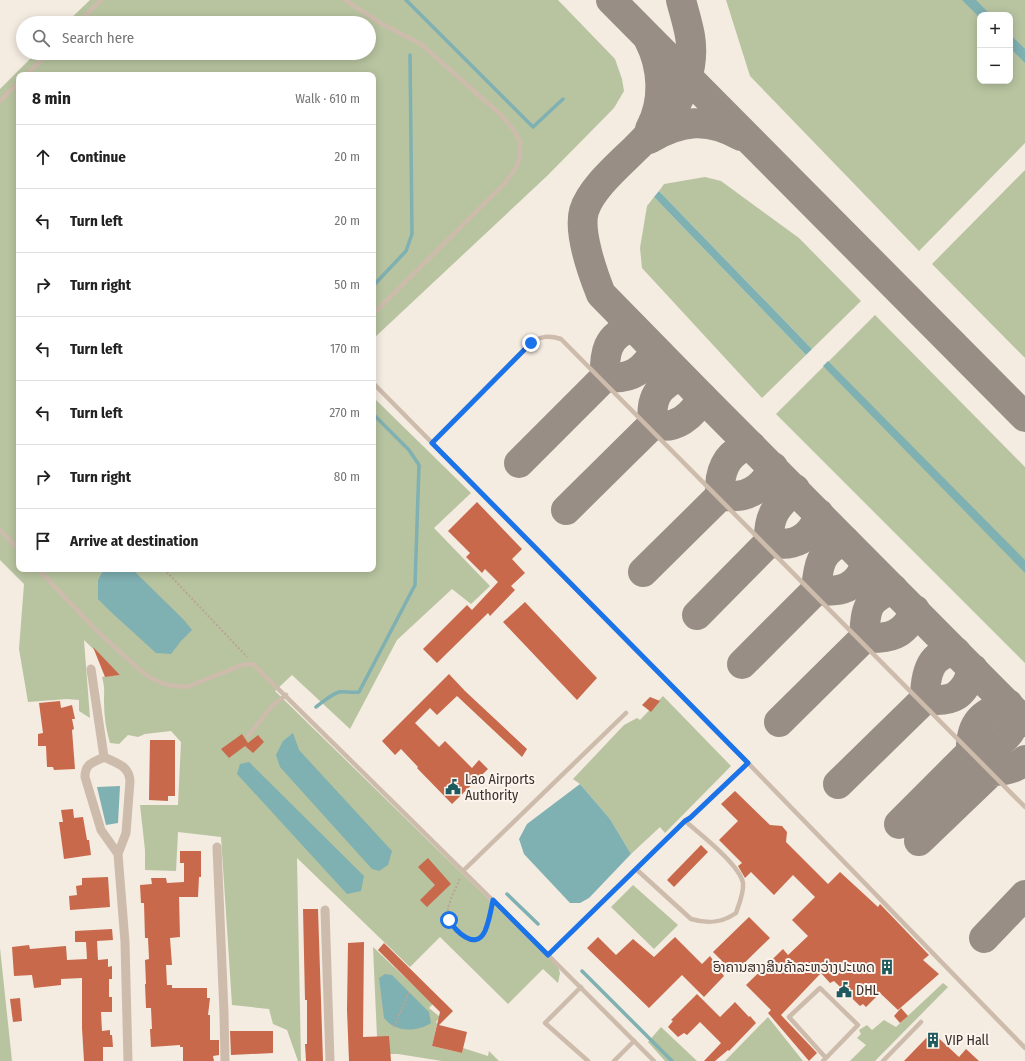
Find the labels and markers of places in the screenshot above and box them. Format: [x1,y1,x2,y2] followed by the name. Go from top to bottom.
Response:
[465,771,535,804] place label: Lao Airports Authority
[444,778,462,796] public building icon: Lao Airports Authority
[878,958,896,976] building icon: ົອາຄານສາງສິນຄ້າລະຫວ່າງປະເທດ
[713,959,875,976] place label: ົອາຄານສາງສິນຄ້າລະຫວ່າງປະເທດ
[835,981,853,999] public building icon: DHL
[856,982,879,999] place label: DHL
[924,1031,942,1049] building icon: VIP Hall
[945,1032,989,1049] place label: VIP Hall

